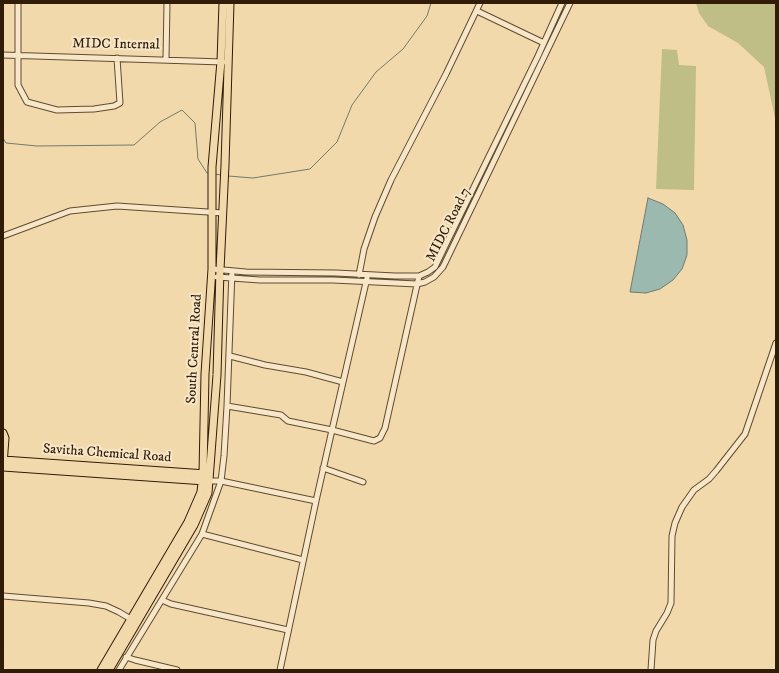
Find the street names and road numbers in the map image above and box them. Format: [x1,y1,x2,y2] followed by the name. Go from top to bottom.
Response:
[72,36,160,54] street label: MIDC Internal
[423,185,475,265] street label: MIDC Road 7
[184,294,206,404] street label: South Central Road
[42,441,172,467] street label: Savitha Chemical Road

